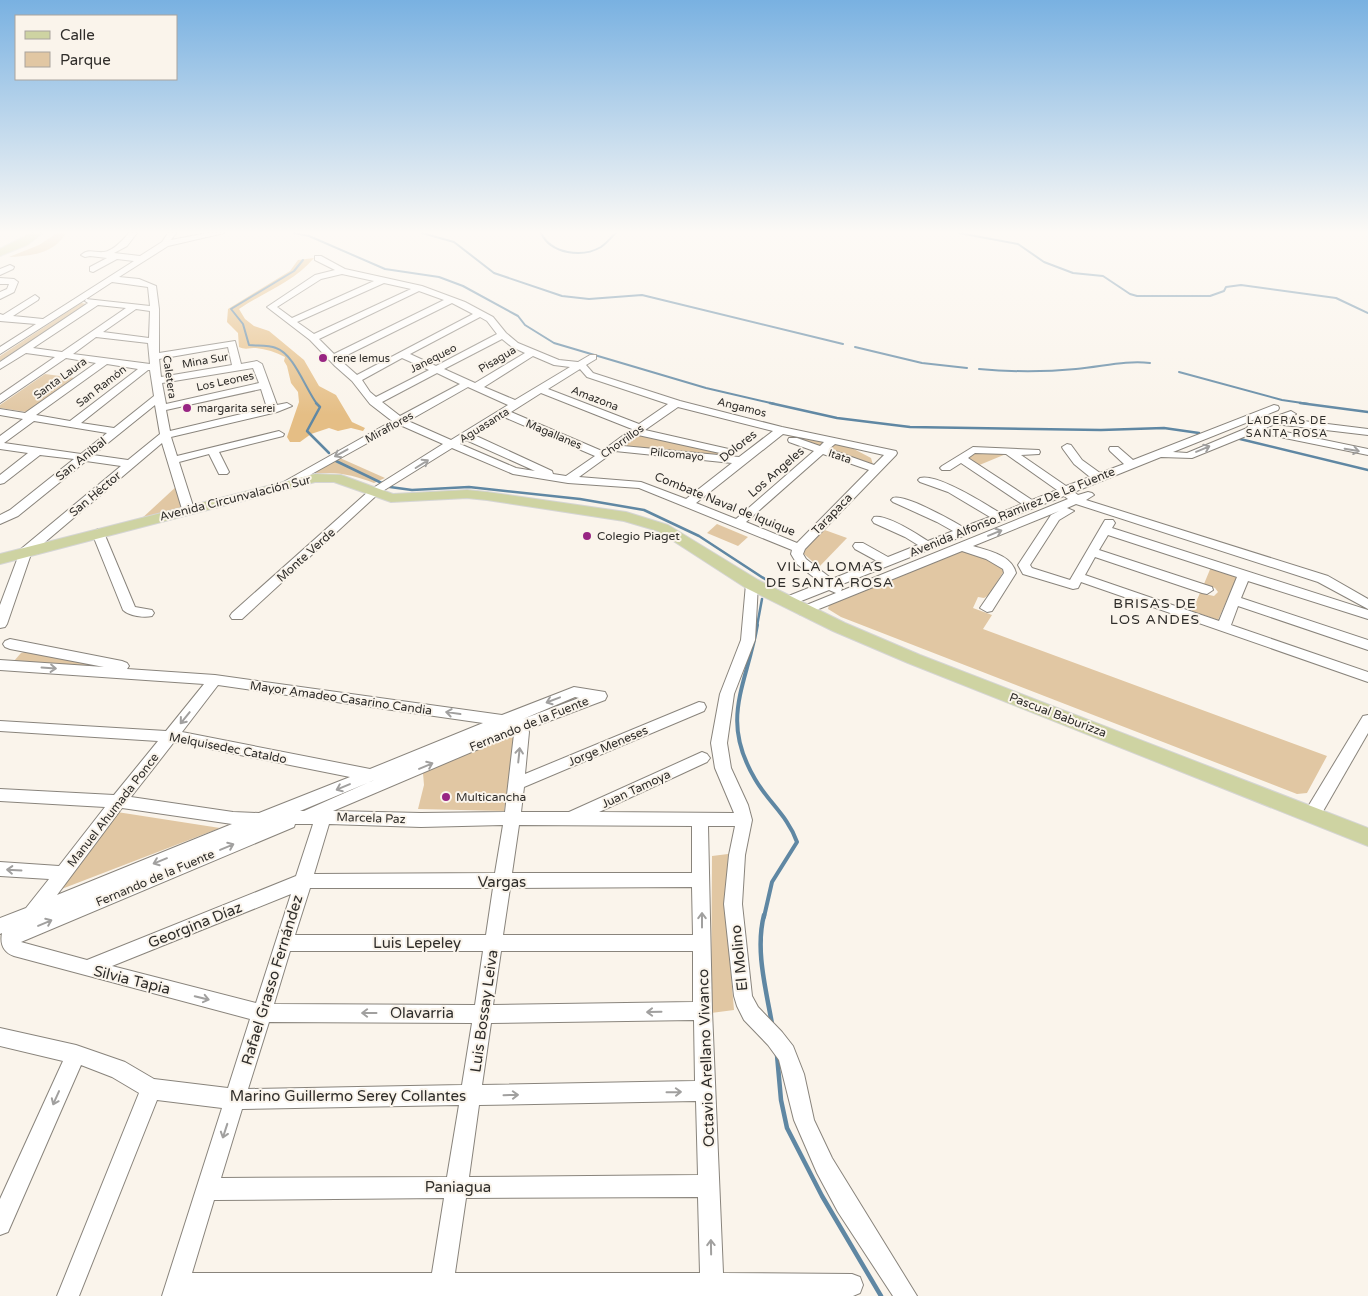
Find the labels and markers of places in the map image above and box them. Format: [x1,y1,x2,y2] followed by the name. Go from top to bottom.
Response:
[317,352,329,364] marker: rene lemus
[333,352,390,365] place label: rene lemus
[181,402,193,414] marker: margarita serei
[197,402,275,415] place label: margarita serei
[597,529,680,543] place label: Colegio Piaget
[581,530,593,542] marker: Colegio Piaget
[456,790,526,804] place label: Multicancha
[440,791,452,803] marker: Multicancha

